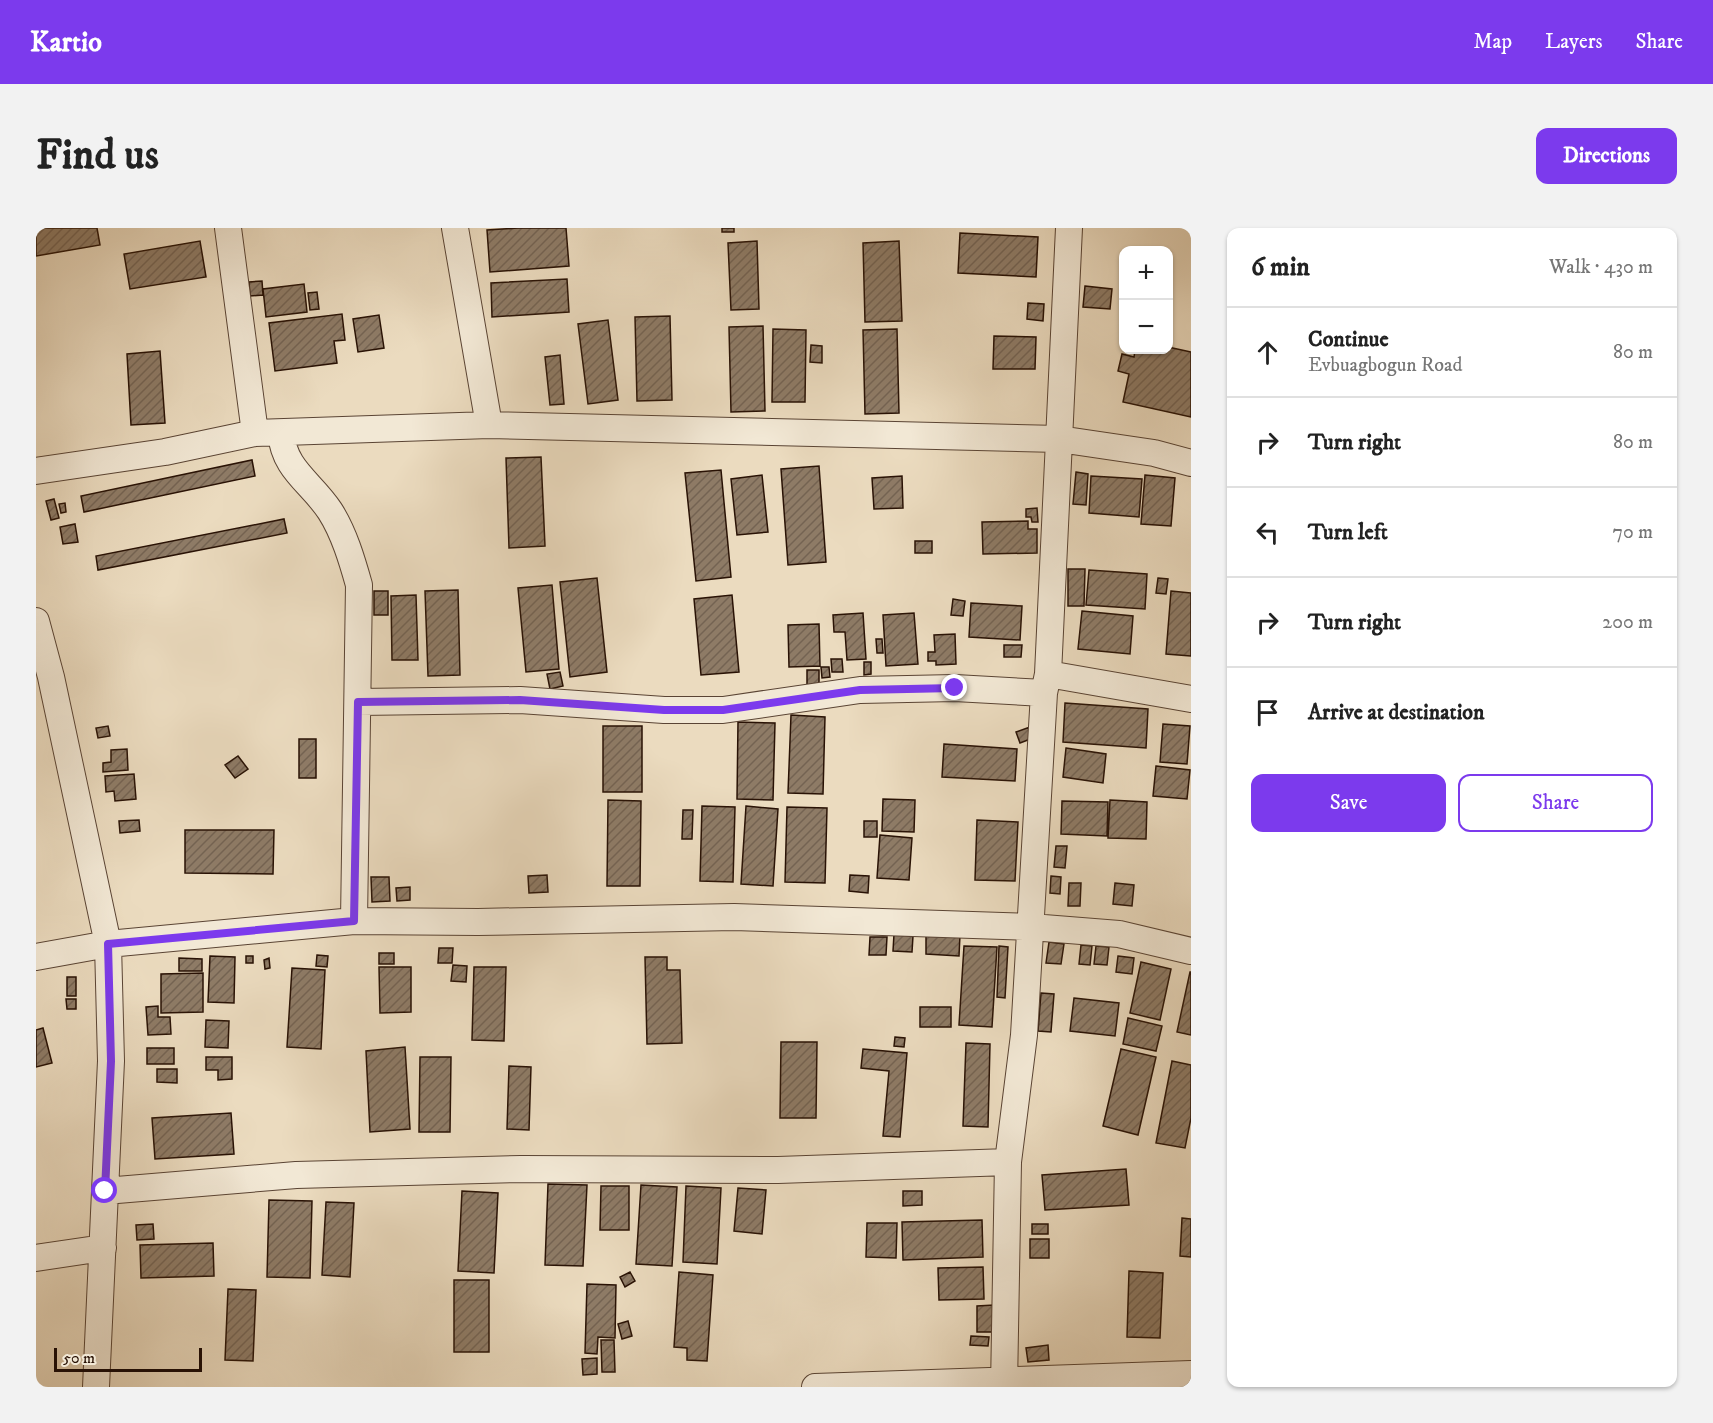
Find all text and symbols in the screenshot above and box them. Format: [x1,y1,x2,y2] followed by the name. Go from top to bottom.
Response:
[30,25,102,60] text: Kartio
[1473,29,1512,55] text: Map
[1545,29,1603,55] text: Layers
[1636,29,1683,55] text: Share
[1536,128,1677,184] button: Directions
[36,130,159,182] text: Find us
[1119,246,1173,354] map controls
[1119,246,1173,300] button: +
[1251,251,1310,284] text: 6 min
[1549,255,1653,280] text: Walk · 430 m
[1119,300,1173,354] button: −
[1308,326,1389,353] text: Continue
[1251,336,1284,369] icon: ahead
[1613,340,1653,365] text: 80 m
[1308,353,1462,378] text: Evbuagbogun Road
[1251,426,1284,459] icon: right
[1308,429,1401,456] text: Turn right
[1613,430,1653,455] text: 80 m
[1251,516,1284,549] icon: left
[1308,519,1388,546] text: Turn left
[1612,520,1653,545] text: 70 m
[1251,606,1284,639] icon: right
[1308,609,1401,636] text: Turn right
[1602,610,1653,635] text: 200 m
[941,674,967,700] route end
[1251,696,1284,729] icon: arrive
[1308,699,1485,726] text: Arrive at destination
[1251,774,1446,832] button: Save
[1458,774,1653,832] button: Share
[91,1177,117,1203] route start
[54,1345,202,1372] scale bar
[63,1348,95,1368] text: 50 m

